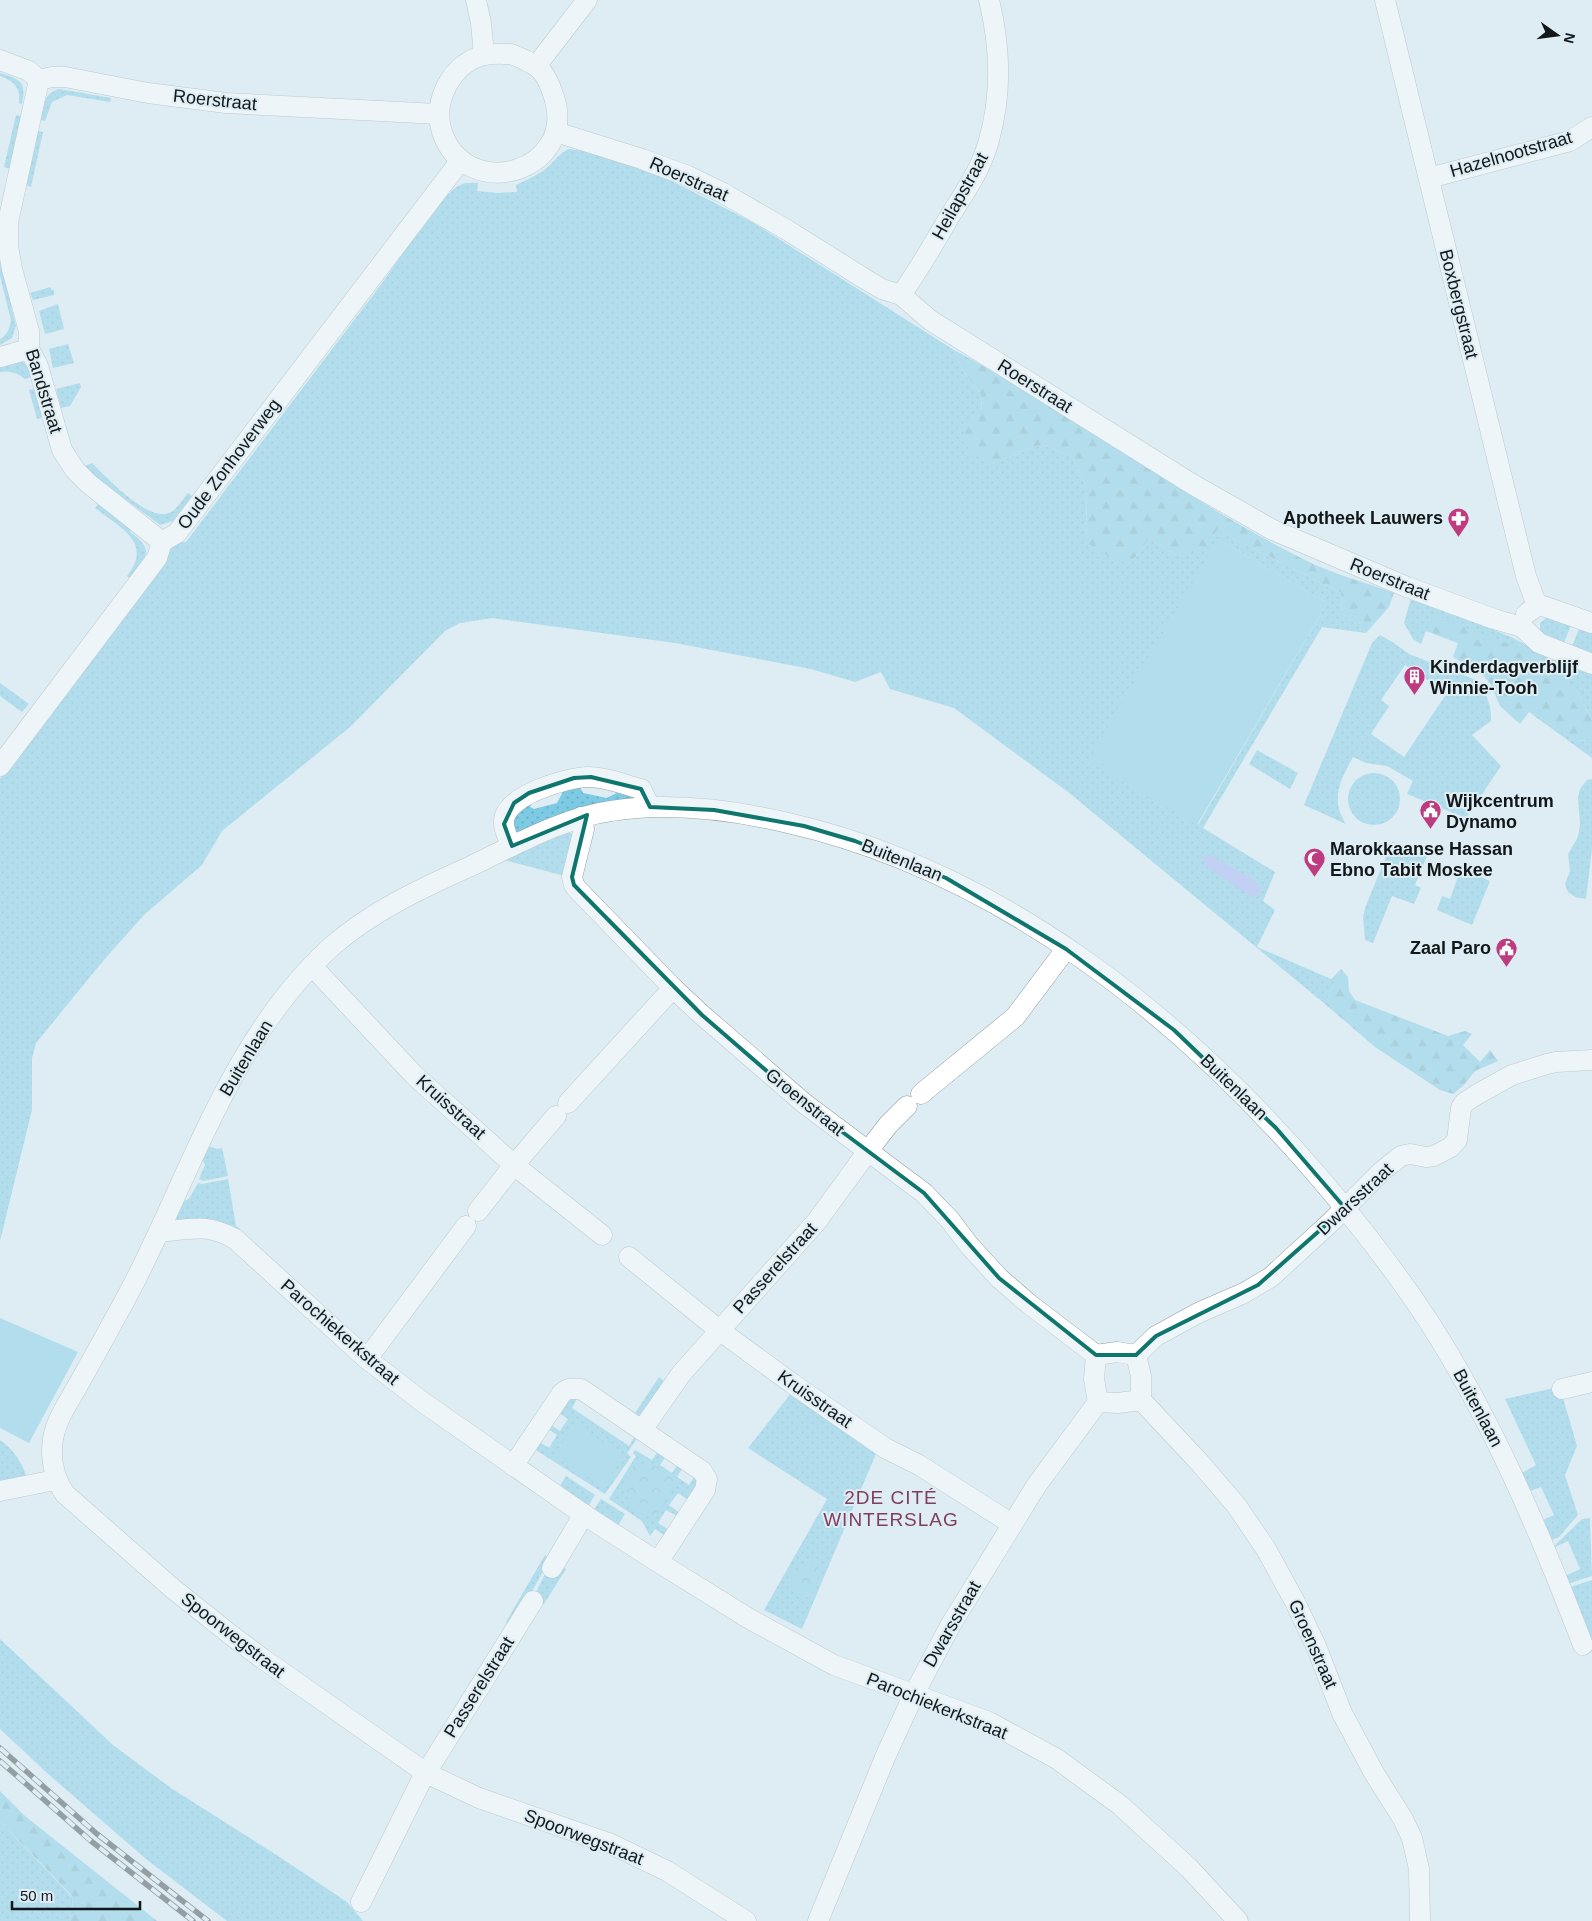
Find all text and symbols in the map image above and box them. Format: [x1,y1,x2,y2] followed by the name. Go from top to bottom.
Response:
[1532,10,1582,60] north arrow
[1561,31,1579,45] text: N
[172,86,258,114] street label: Roerstraat
[1448,127,1574,181] street label: Hazelnootstraat
[928,149,992,243] street label: Heilapstraat
[647,153,731,205] street label: Roerstraat
[1436,247,1482,361] street label: Boxbergstraat
[22,346,66,436] street label: Bandstraat
[994,355,1076,417] street label: Roerstraat
[173,395,285,533] street label: Oude Zonhoverweg
[1447,506,1471,537] pharmacy icon: Apotheek Lauwers
[1283,508,1443,528] place label: Apotheek Lauwers
[1347,554,1433,604] street label: Roerstraat
[1430,657,1579,698] place label: Kinderdagverblijf Winnie-Tooh
[1402,665,1426,696] building icon: Kinderdagverblijf Winnie-Tooh
[1446,791,1554,832] place label: Wijkcentrum Dynamo
[1418,799,1442,830] public building icon: Wijkcentrum Dynamo
[859,835,945,885] street label: Buitenlaan
[1330,839,1513,880] place label: Marokkaanse Hassan Ebno Tabit Moskee
[1302,847,1326,878] mosque icon: Marokkaanse Hassan Ebno Tabit Moskee
[1495,936,1519,967] public building icon: Zaal Paro
[1410,938,1491,958] place label: Zaal Paro
[216,1016,276,1100] street label: Buitenlaan
[1196,1050,1272,1124] street label: Buitenlaan
[762,1064,848,1140] street label: Groenstraat
[412,1071,490,1143] street label: Kruisstraat
[1313,1159,1397,1239] street label: Dwarsstraat
[729,1219,821,1317] street label: Passerelstraat
[277,1275,403,1389] street label: Parochiekerkstraat
[774,1366,856,1432] street label: Kruisstraat
[1449,1366,1507,1450] street label: Buitenlaan
[823,1487,959,1530] district label: 2DE CITÉ WINTERSLAG
[919,1577,985,1671] street label: Dwarsstraat
[177,1588,289,1682] street label: Spoorwegstraat
[1285,1597,1341,1691] street label: Groenstraat
[440,1633,518,1741] street label: Passerelstraat
[864,1669,1010,1743] street label: Parochiekerkstraat
[522,1805,646,1869] street label: Spoorwegstraat
[12,1878,140,1910] scale bar
[20,1887,53,1904] text: 50 m

